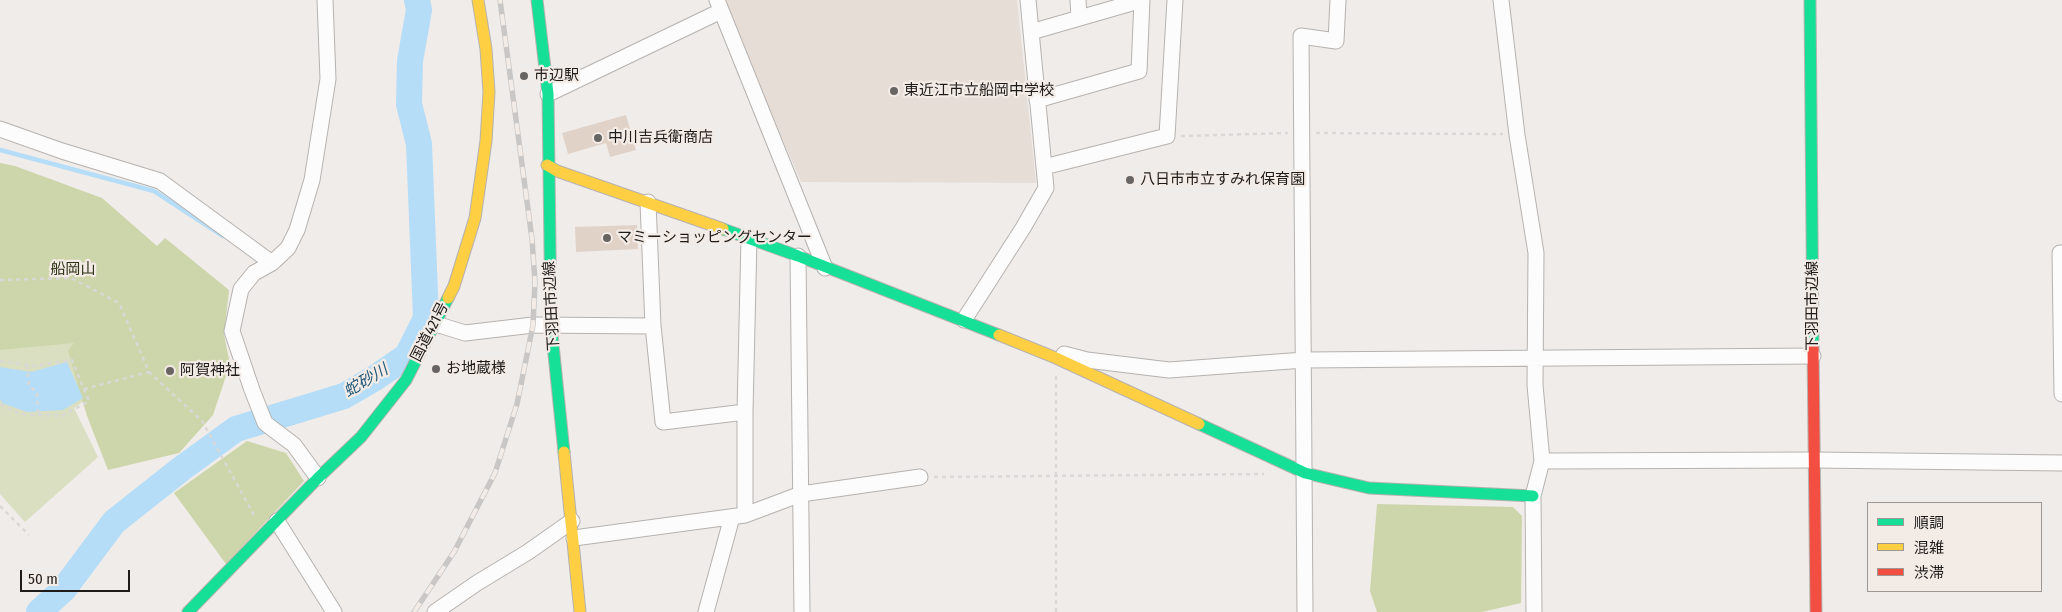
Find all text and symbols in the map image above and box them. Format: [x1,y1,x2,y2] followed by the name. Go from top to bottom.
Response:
[534,67,579,85] place label: 市辺駅
[518,70,530,82] marker: 市辺駅
[904,82,1054,100] place label: 東近江市立船岡中学校
[888,85,900,97] marker: 東近江市立船岡中学校
[608,129,713,147] place label: 中川吉兵衛商店
[592,132,604,144] marker: 中川吉兵衛商店
[1140,171,1305,189] place label: 八日市市立すみれ保育園
[1124,174,1136,186] marker: 八日市市立すみれ保育園
[617,229,812,247] place label: マミーショッピングセンター
[601,232,613,244] marker: マミーショッピングセンター
[51,261,95,279] park label: 船岡山
[541,261,563,351] street label: 下羽田市辺線
[1804,261,1822,351] street label: 下羽田市辺線
[407,299,453,365] street label: 国道421号
[340,360,392,402] water label: 蛇砂川
[446,360,506,378] place label: お地蔵様
[180,362,240,380] place label: 阿賀神社
[430,363,442,375] marker: お地蔵様
[164,365,176,377] marker: 阿賀神社
[1867,502,2042,592] legend
[1914,514,1944,532] text: 順調
[1914,539,1944,557] text: 混雑
[22,560,132,592] scale bar
[1914,564,1944,582] text: 渋滞
[28,570,58,588] text: 50 m

